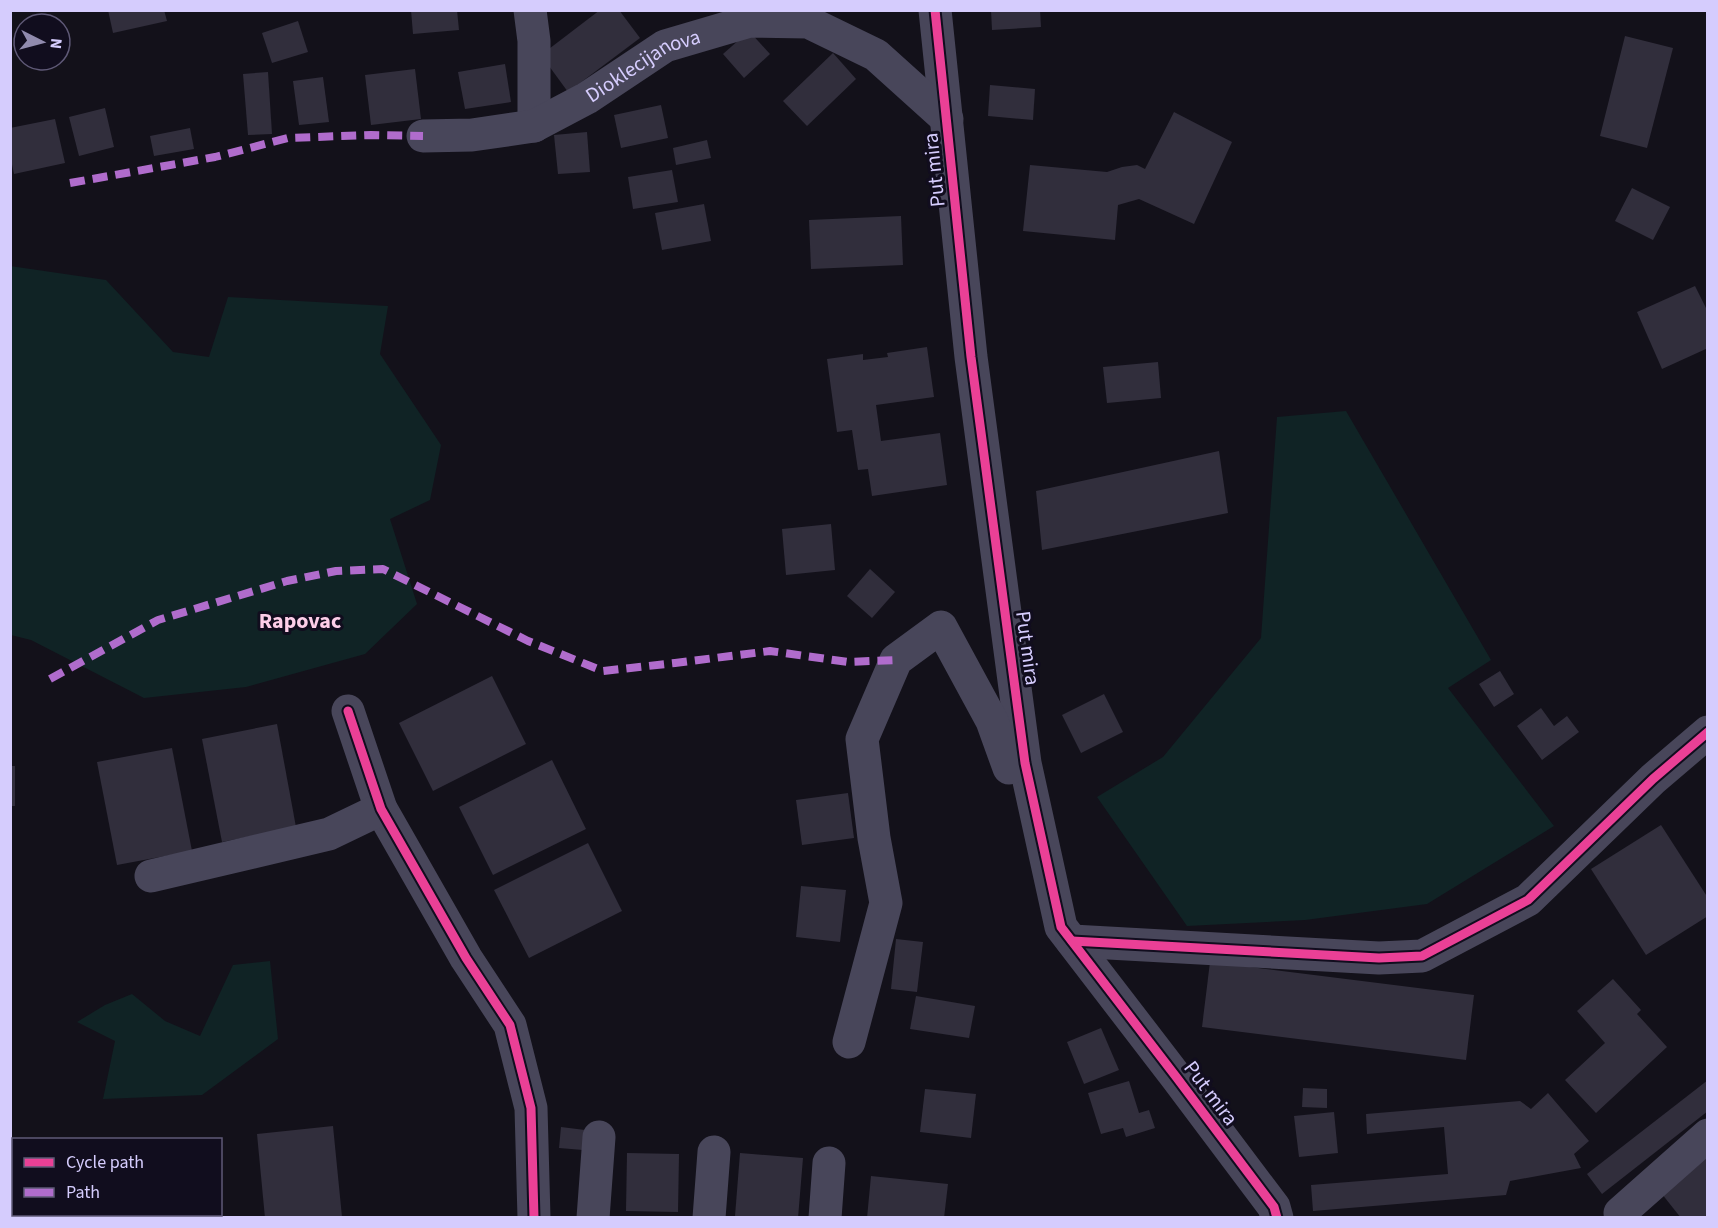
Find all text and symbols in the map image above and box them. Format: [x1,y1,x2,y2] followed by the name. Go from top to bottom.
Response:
[12,12,72,72] north arrow
[579,21,704,110] street label: Dioklecijanova
[44,37,67,50] text: N
[915,131,953,209] street label: Put mira
[259,605,341,637] district label: Rapovac
[1008,609,1048,687] street label: Put mira
[1177,1054,1245,1132] street label: Put mira
[12,1138,222,1216] legend
[66,1150,144,1175] text: Cycle path
[66,1180,100,1205] text: Path

